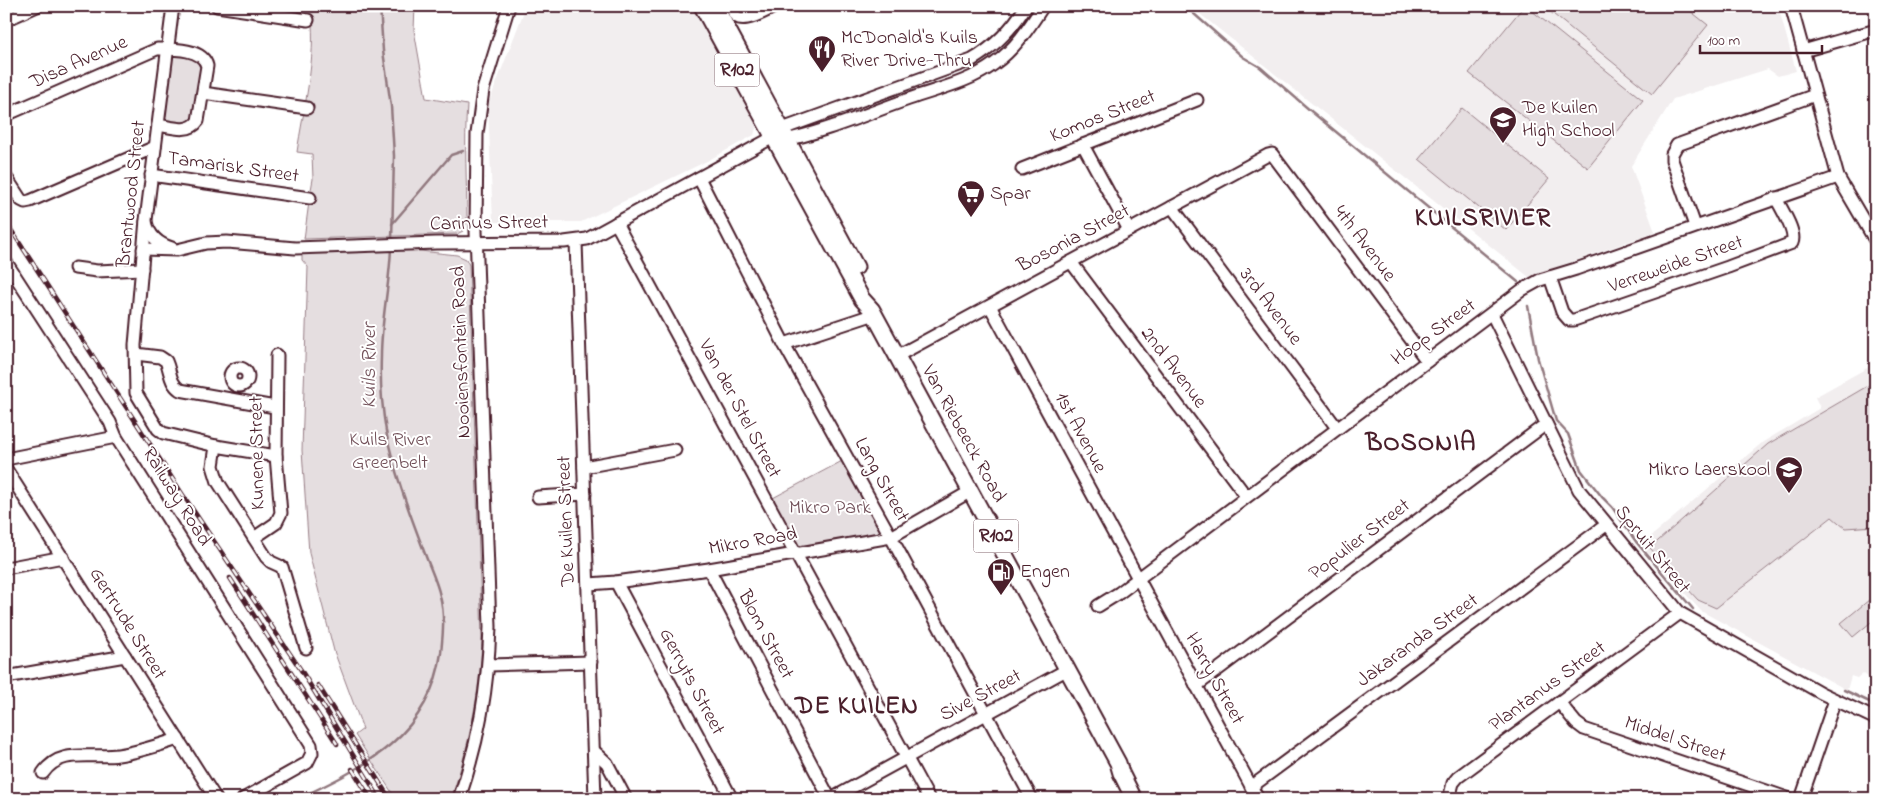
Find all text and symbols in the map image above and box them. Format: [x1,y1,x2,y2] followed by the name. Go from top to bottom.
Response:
[1700,22,1822,54] scale bar
[841,24,978,76] place label: McDonald's Kuils River Drive-Thru
[25,29,132,98] street label: Disa Avenue
[1707,30,1740,52] text: 100 m
[807,34,837,73] restaurant icon: McDonald's Kuils River Drive-Thru
[714,54,760,86] road number: R102
[1046,83,1160,151] street label: Komos Street
[1521,94,1615,147] place label: De Kuilen High School
[1488,105,1518,144] school or university icon: De Kuilen High School
[110,119,154,270] street label: Brantwood Street
[165,144,301,192] street label: Tamarisk Street
[956,179,986,218] supermarket icon: Spar
[990,180,1032,209] place label: Spar
[1012,197,1136,281] street label: Bosonia Street
[1326,200,1402,288] street label: 4th Avenue
[1415,201,1551,237] district label: KUILSRIVIER
[430,208,549,240] street label: Carinus Street
[1604,228,1748,302] street label: Verreweide Street
[1231,262,1309,352] street label: 3rd Avenue
[444,265,480,439] street label: Nooiensfontein Road
[1386,292,1483,374] street label: Hoop Street
[355,321,385,409] water label: Kuils River
[1133,321,1213,415] street label: 2nd Avenue
[690,333,788,484] street label: Van der Stel Street
[913,359,1013,508] street label: Van Riebeeck Road
[1047,387,1113,479] street label: 1st Avenue
[243,395,273,510] street label: Kunene Street
[349,426,431,478] park label: Kuils River Greenbelt
[1365,426,1476,462] district label: BOSONIA
[845,433,916,528] street label: Lang Street
[134,442,218,552] street label: Railway Road
[550,455,584,588] street label: De Kuilen Street
[1774,455,1804,494] school or university icon: Mikro Laerskool
[1648,456,1770,485] place label: Mikro Laerskool
[1303,492,1417,588] street label: Populier Street
[789,494,871,523] park label: Mikro Park
[1607,499,1697,601] street label: Spruit Street
[706,520,800,564] street label: Mikro Road
[974,520,1018,552] road number: R102
[986,557,1016,596] fuel station icon: Engen
[1020,558,1070,588] place label: Engen
[81,562,173,686] street label: Gertrude Street
[729,585,801,685] street label: Blom Street
[1351,587,1485,695] street label: Jakaranda Street
[651,623,731,741] street label: Gerryts Street
[1177,628,1251,731] street label: Harry Street
[1483,634,1613,740] street label: Plantanus Street
[935,662,1027,730] street label: Sive Street
[794,689,919,725] district label: DE KUILEN
[1620,709,1730,771] street label: Middel Street

